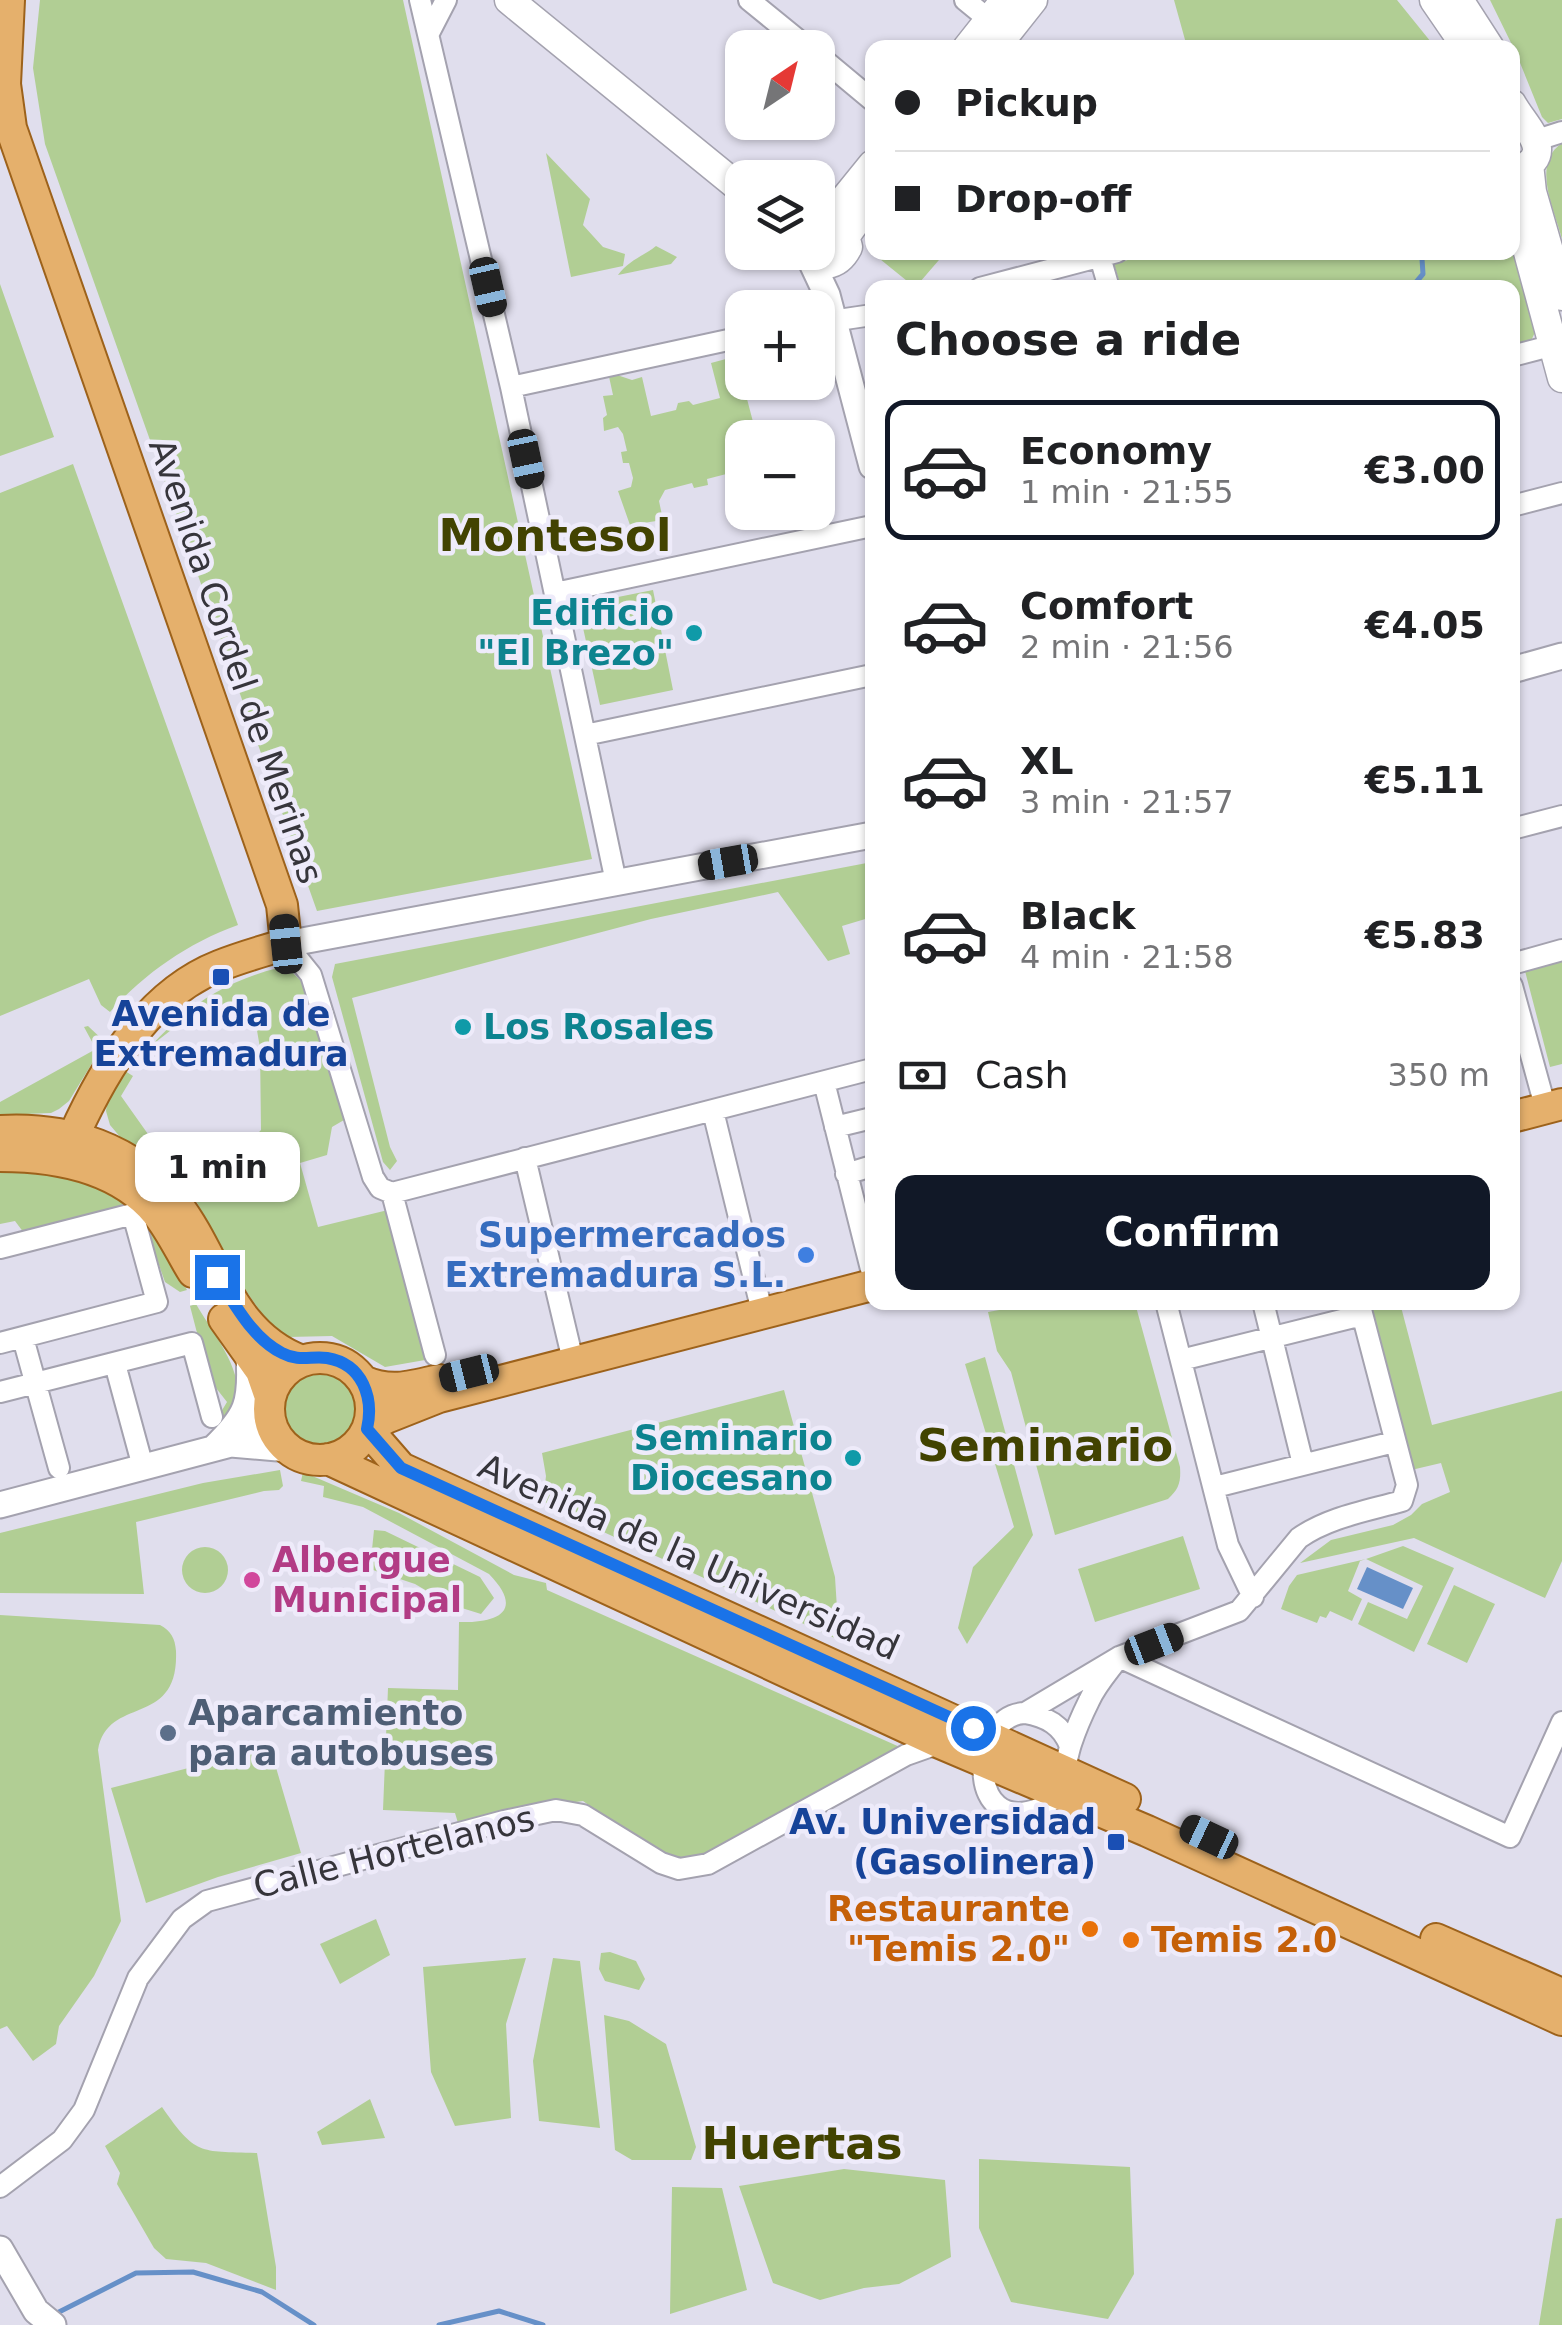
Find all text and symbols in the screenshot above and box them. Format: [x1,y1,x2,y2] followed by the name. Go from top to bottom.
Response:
[725,30,835,140] north arrow
[725,30,835,530] map controls
[955,81,1098,125] text: Pickup
[725,160,835,270] button: layers
[955,177,1131,221] text: Drop-off
[467,254,509,320] car
[725,290,835,400] button: +
[895,313,1241,366] text: Choose a ride
[725,420,835,530] button: −
[900,425,990,515] icon: car
[505,427,547,491] car
[1020,429,1212,473] text: Economy
[141,433,331,889] street label: Avenida Cordel de Merinas
[1365,448,1485,492] text: €3.00
[1020,473,1234,511] text: 1 min · 21:55
[439,509,671,562] district label: Montesol
[900,580,990,670] icon: car
[1020,584,1193,628] text: Comfort
[477,593,674,673] place label: Edificio "El Brezo"
[1365,603,1485,647] text: €4.05
[683,622,705,644] marker: Edificio "El Brezo"
[1020,628,1234,666] text: 2 min · 21:56
[900,735,990,825] icon: car
[1020,739,1074,783] text: XL
[1365,758,1485,802] text: €5.11
[1020,783,1234,821] text: 3 min · 21:57
[696,842,760,882] car
[900,890,990,980] icon: car
[1020,894,1135,938] text: Black
[268,913,304,975] car
[1365,913,1485,957] text: €5.83
[1020,938,1234,976] text: 4 min · 21:58
[210,966,232,988] marker: Avenida de Extremadura
[93,994,349,1074] place label: Avenida de Extremadura
[483,1007,714,1047] place label: Los Rosales
[452,1016,474,1038] marker: Los Rosales
[895,1048,950,1103] icon: cash
[975,1053,1069,1097] text: Cash
[1388,1056,1490,1094] text: 350 m
[134,1132,300,1202] callout: 1 min
[167,1148,268,1186] text: 1 min
[895,1175,1490,1290] button: Confirm
[445,1215,786,1295] place label: Supermercados Extremadura S.L.
[795,1244,817,1266] marker: Supermercados Extremadura S.L.
[195,1255,240,1300] route end
[436,1351,502,1395] car
[630,1418,833,1498] place label: Seminario Diocesano
[917,1419,1173,1472] district label: Seminario
[473,1446,905,1668] street label: Avenida de la Universidad
[842,1447,864,1469] marker: Seminario Diocesano
[272,1540,462,1620] place label: Albergue Municipal
[241,1569,263,1591] marker: Albergue Municipal
[1121,1619,1187,1669] car
[188,1693,494,1773] place label: Aparcamiento para autobuses
[951,1706,996,1751] route start
[157,1722,179,1744] marker: Aparcamiento para autobuses
[249,1798,539,1906] street label: Calle Hortelanos
[789,1802,1096,1882] place label: Av. Universidad (Gasolinera)
[1175,1811,1243,1863] car
[1105,1831,1127,1853] marker: Av. Universidad (Gasolinera)
[827,1889,1070,1969] place label: Restaurante "Temis 2.0"
[1079,1918,1101,1940] marker: Restaurante "Temis 2.0"
[1151,1920,1337,1960] place label: Temis 2.0
[1120,1929,1142,1951] marker: Temis 2.0
[701,2117,903,2170] district label: Huertas

